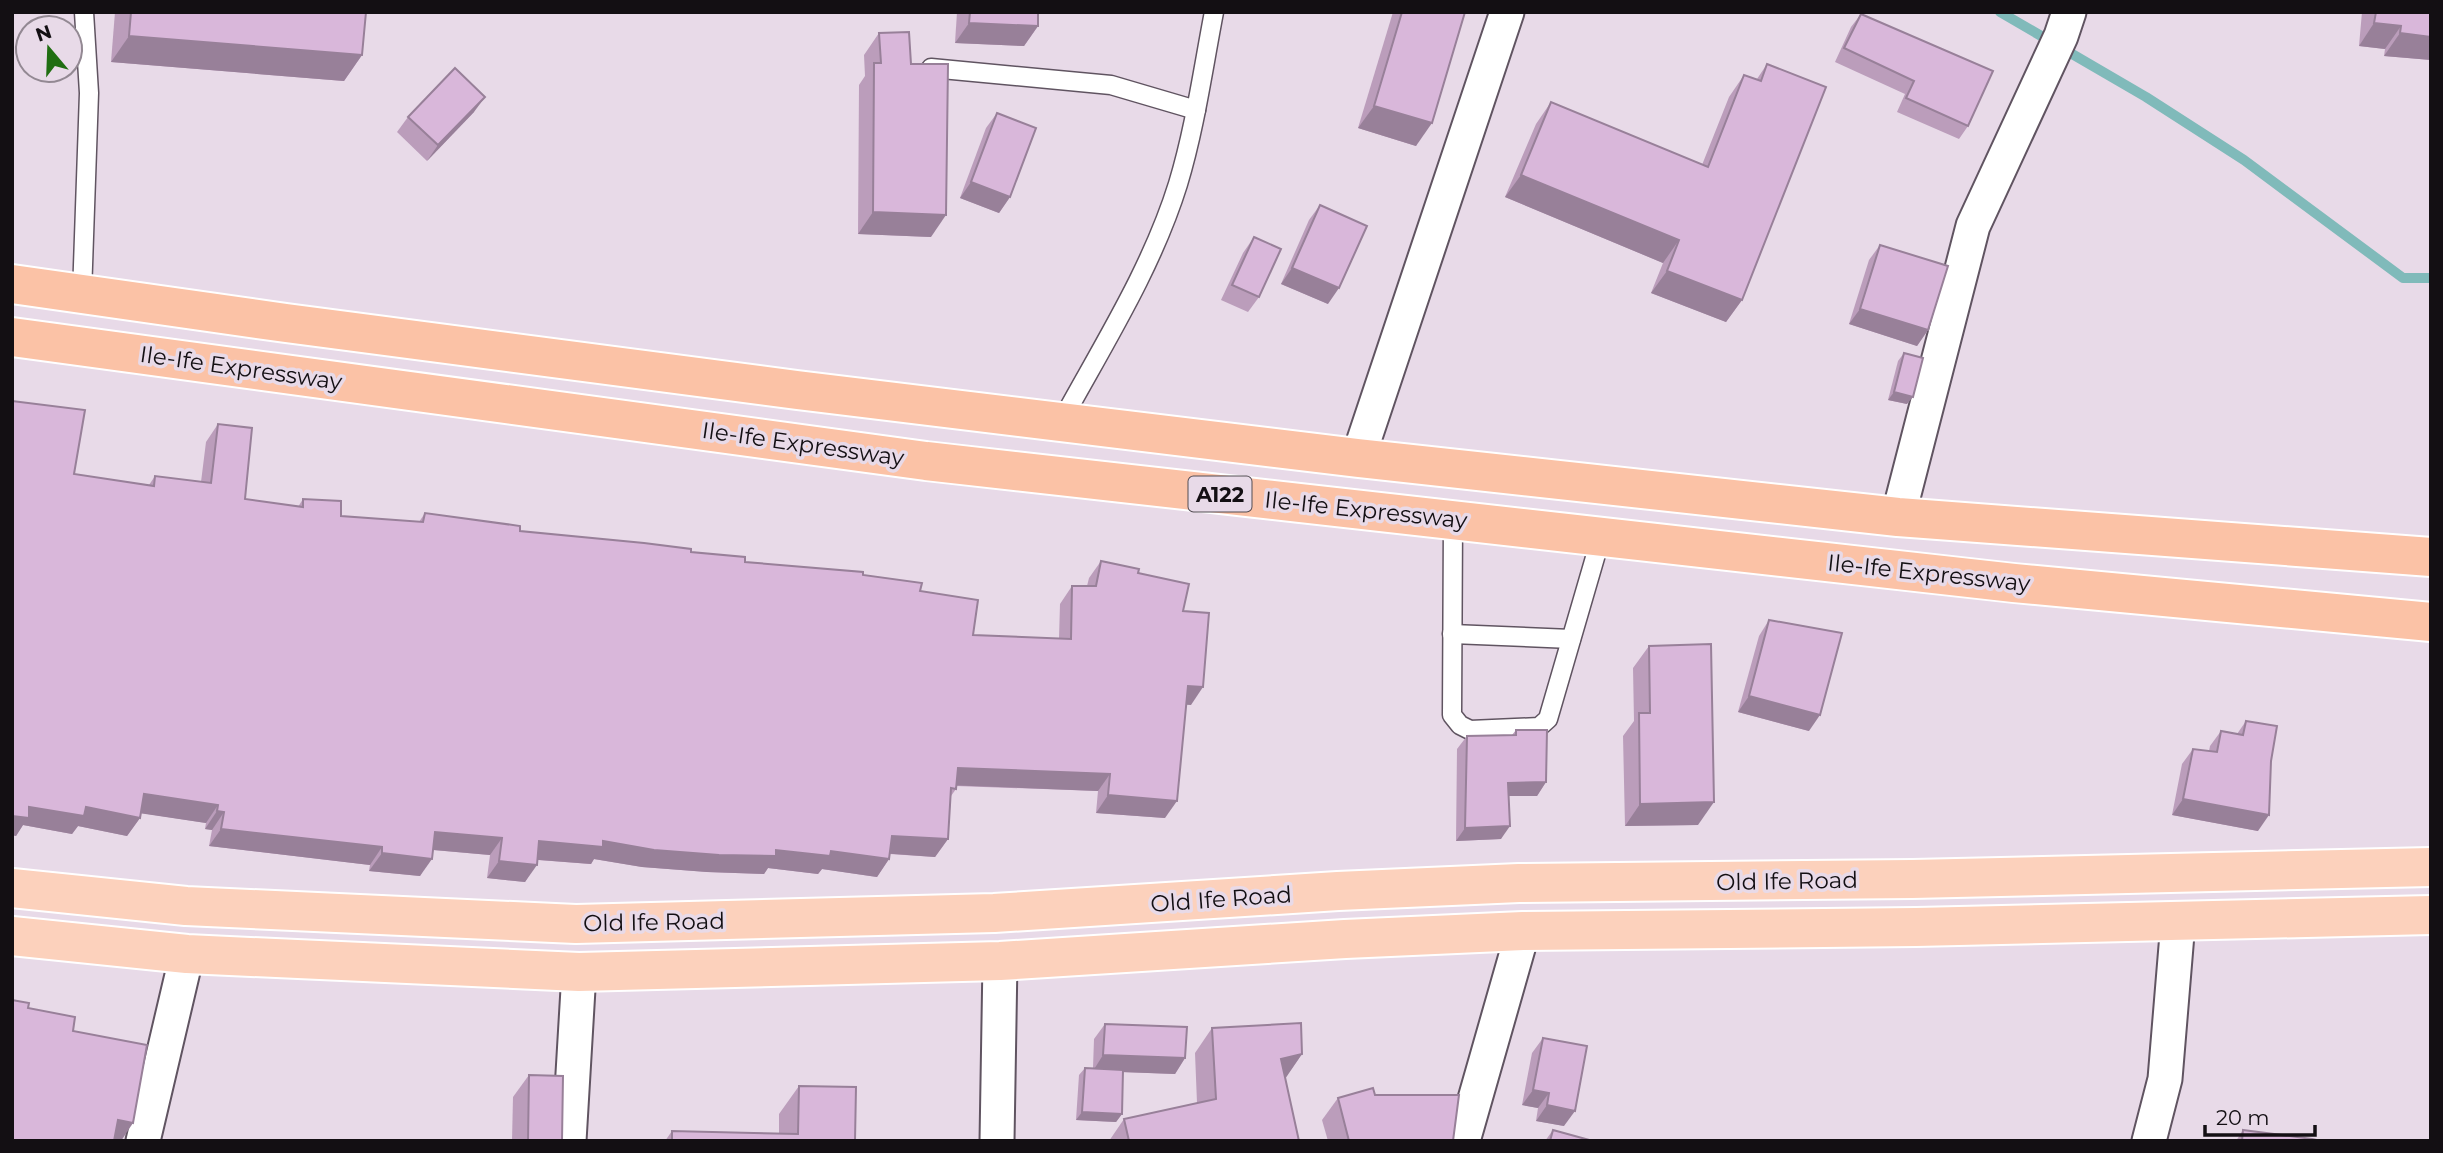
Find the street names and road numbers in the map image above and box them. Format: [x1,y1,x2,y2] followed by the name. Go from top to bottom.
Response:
[138,340,344,396] street label: Ile-Ife Expressway
[700,416,906,472] street label: Ile-Ife Expressway
[1188,476,1252,512] road number: A122
[1263,485,1469,535] street label: Ile-Ife Expressway
[1826,548,2032,598] street label: Ile-Ife Expressway
[1716,866,1858,896] street label: Old Ife Road
[1149,880,1293,918] street label: Old Ife Road
[583,907,725,937] street label: Old Ife Road

